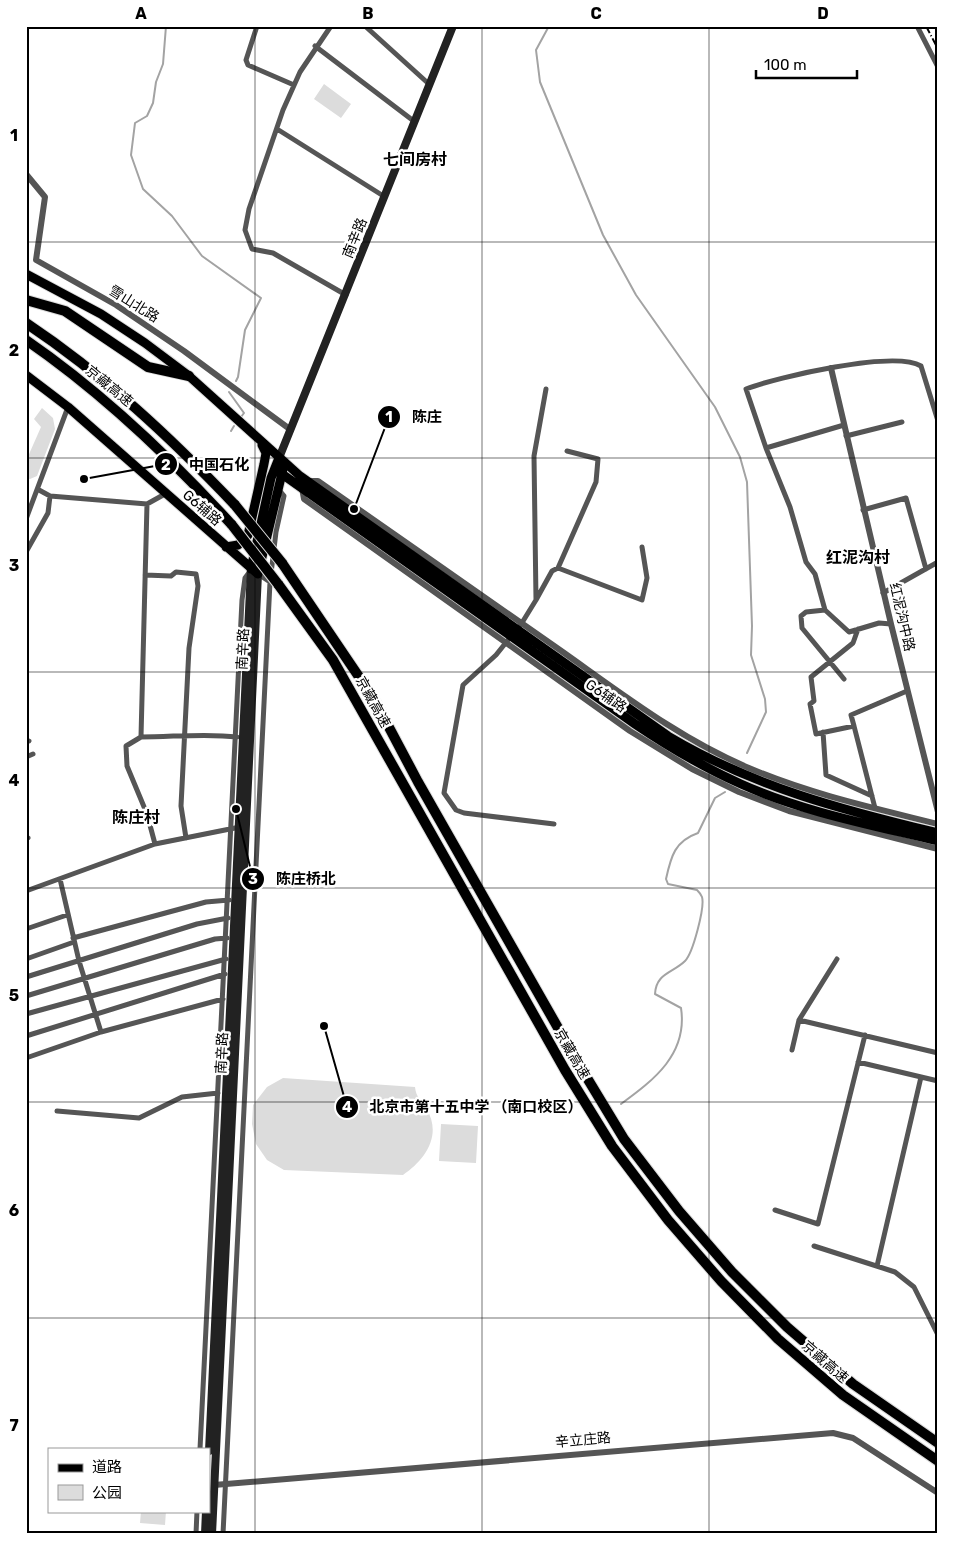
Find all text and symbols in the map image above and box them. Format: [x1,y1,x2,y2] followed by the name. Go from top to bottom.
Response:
[135,4,147,23] text: A
[362,4,374,23] text: B
[590,4,602,23] text: C
[817,4,829,23] text: D
[756,48,858,80] scale bar
[764,56,806,74] text: 100 m
[10,126,18,145] text: 1
[383,150,447,169] district label: 七间房村
[339,215,371,261] street label: 南辛路
[106,282,162,326] street label: 雪山北路
[9,341,19,360] text: 2
[82,362,136,410] street label: 京藏高速
[377,402,452,432] callout: 陈庄
[385,408,393,426] text: 1
[412,408,442,426] text: 陈庄
[154,449,259,479] callout: 中国石化
[161,456,171,474] text: 2
[189,456,249,474] text: 中国石化
[179,487,225,529] street label: G6辅路
[826,548,890,567] district label: 红泥沟村
[9,556,19,575] text: 3
[886,581,918,653] street label: 红泥沟中路
[233,628,253,670] street label: 南辛路
[352,673,394,731] street label: 京藏高速
[582,676,630,716] street label: G6辅路
[9,771,20,790] text: 4
[112,808,160,827] district label: 陈庄村
[241,864,346,894] callout: 陈庄桥北
[248,870,258,888] text: 3
[276,870,336,888] text: 陈庄桥北
[9,986,19,1005] text: 5
[551,1026,593,1082] street label: 京藏高速
[212,1032,232,1074] street label: 南辛路
[335,1092,593,1122] callout: 北京市第十五中学 （南口校区）
[342,1098,352,1116] text: 4
[369,1098,583,1116] text: 北京市第十五中学 （南口校区）
[9,1201,19,1220] text: 6
[798,1337,852,1387] street label: 京藏高速
[9,1416,19,1435] text: 7
[554,1429,612,1451] street label: 辛立庄路
[48,1448,210,1512] legend
[92,1458,122,1476] text: 道路
[92,1484,122,1502] text: 公园

